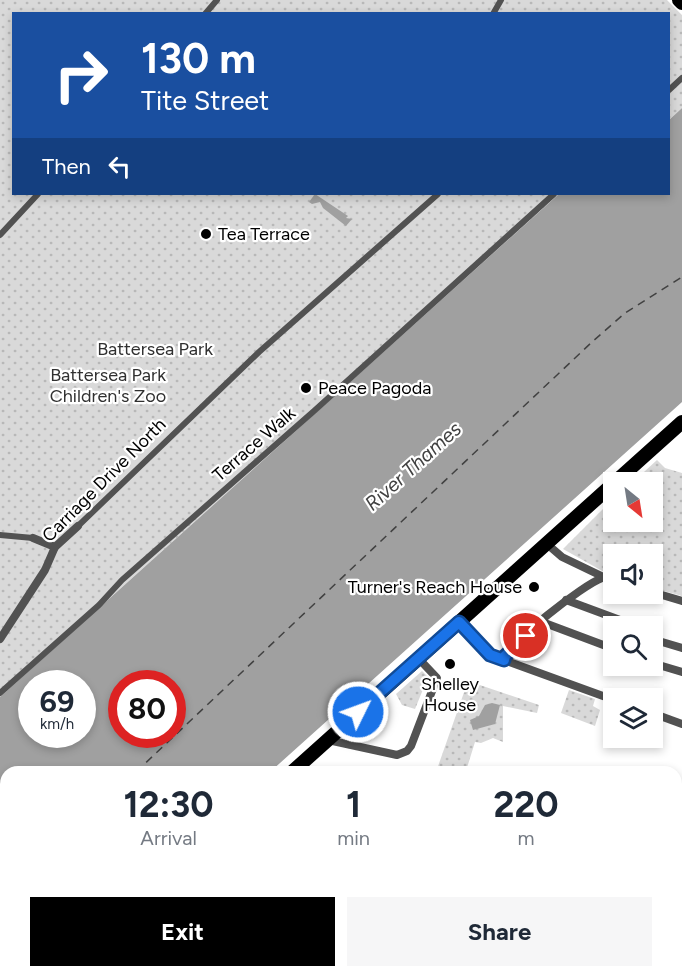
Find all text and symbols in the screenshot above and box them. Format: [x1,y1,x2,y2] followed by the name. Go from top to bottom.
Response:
[141,33,256,84] text: 130 m
[42,36,120,114] icon: right
[141,84,269,117] text: Tite Street
[103,150,136,183] icon: left
[42,153,91,180] text: Then
[218,223,310,245] place label: Tea Terrace
[199,227,213,241] marker: Tea Terrace
[97,338,213,360] park label: Battersea Park
[50,364,166,407] park label: Battersea Park Children's Zoo
[318,377,431,399] place label: Peace Pagoda
[299,381,313,395] marker: Peace Pagoda
[208,402,300,486] street label: Terrace Walk
[38,414,170,546] street label: Carriage Drive North
[360,416,467,516] water label: River Thames
[603,472,663,532] north arrow
[603,472,663,748] map controls
[603,544,663,604] button: sound
[348,576,522,598] place label: Turner's Reach House
[527,580,541,594] marker: Turner's Reach House
[500,610,551,661] pin
[603,616,663,676] button: search
[509,619,542,652] icon: arrive
[443,657,457,671] marker: Shelley House
[108,670,186,748] speed limit sign: 80
[421,673,479,716] place label: Shelley House
[326,680,390,744] position arrow
[40,683,74,720] text: 69
[603,688,663,748] button: layers
[40,715,74,733] text: km/h
[123,783,214,826] text: 12:30
[346,783,361,826] text: 1
[493,783,558,826] text: 220
[140,826,197,850] text: Arrival
[337,826,370,850] text: min
[517,826,534,850] text: m
[30,897,335,966] button: Exit
[347,897,652,966] button: Share

